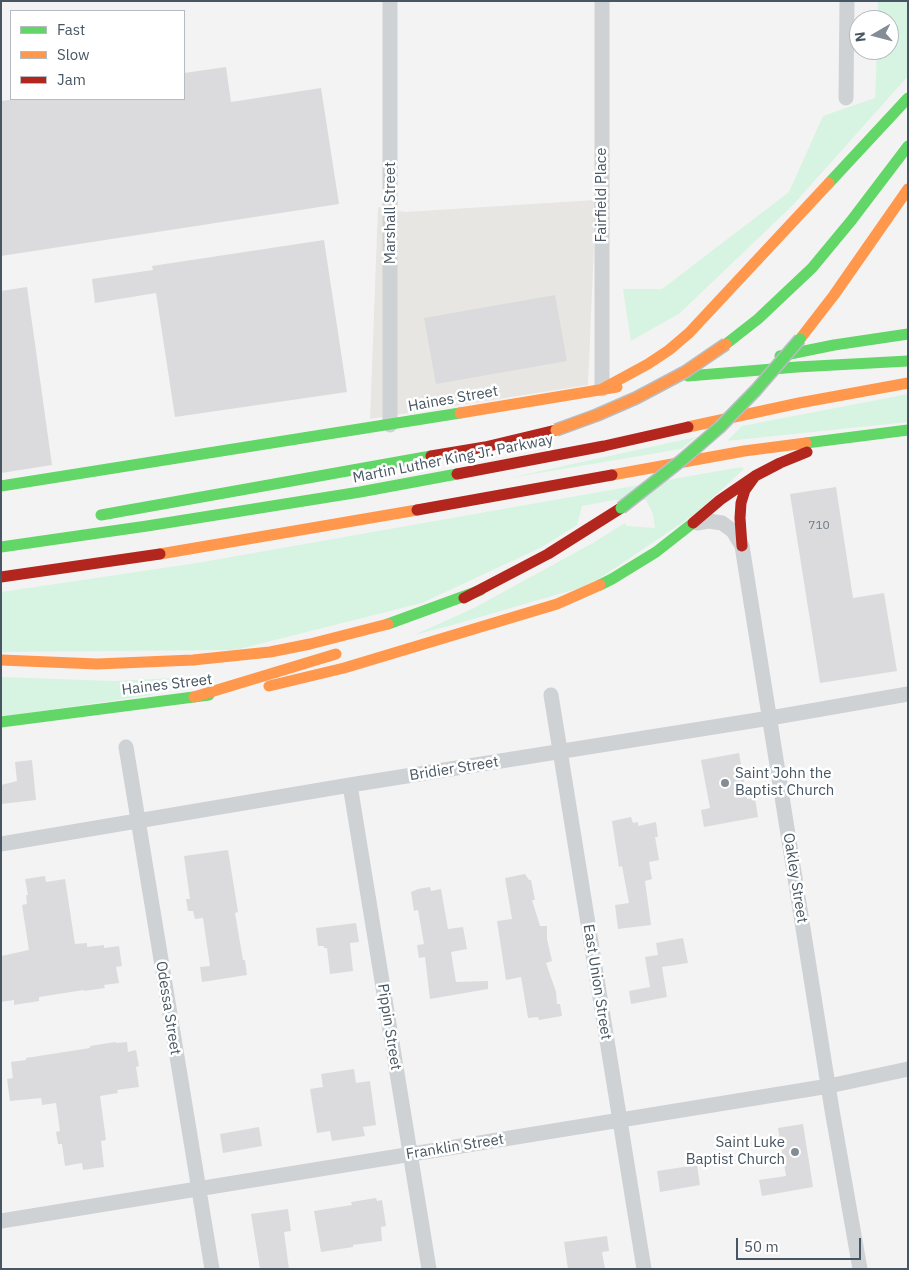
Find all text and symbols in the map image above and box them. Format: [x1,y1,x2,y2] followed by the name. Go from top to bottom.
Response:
[10,10,185,100] legend
[849,10,899,60] north arrow
[57,20,85,39] text: Fast
[851,31,870,43] text: N
[57,45,90,64] text: Slow
[57,70,86,89] text: Jam
[593,147,611,243] street label: Fairfield Place
[382,162,400,264] street label: Marshall Street
[407,382,499,416] street label: Haines Street
[351,431,555,487] street label: Martin Luther King Jr. Parkway
[808,519,830,533] house number: 710
[121,671,213,699] street label: Haines Street
[408,753,500,785] street label: Bridier Street
[735,765,834,800] place label: Saint John the Baptist Church
[719,777,731,789] marker: Saint John the Baptist Church
[779,832,811,924] street label: Oakley Street
[579,923,615,1041] street label: East Union Street
[152,960,184,1056] street label: Odessa Street
[373,983,405,1071] street label: Pippin Street
[405,1130,505,1164] street label: Franklin Street
[686,1134,785,1169] place label: Saint Luke Baptist Church
[789,1146,801,1158] marker: Saint Luke Baptist Church
[739,1228,864,1260] scale bar
[744,1237,779,1256] text: 50 m

